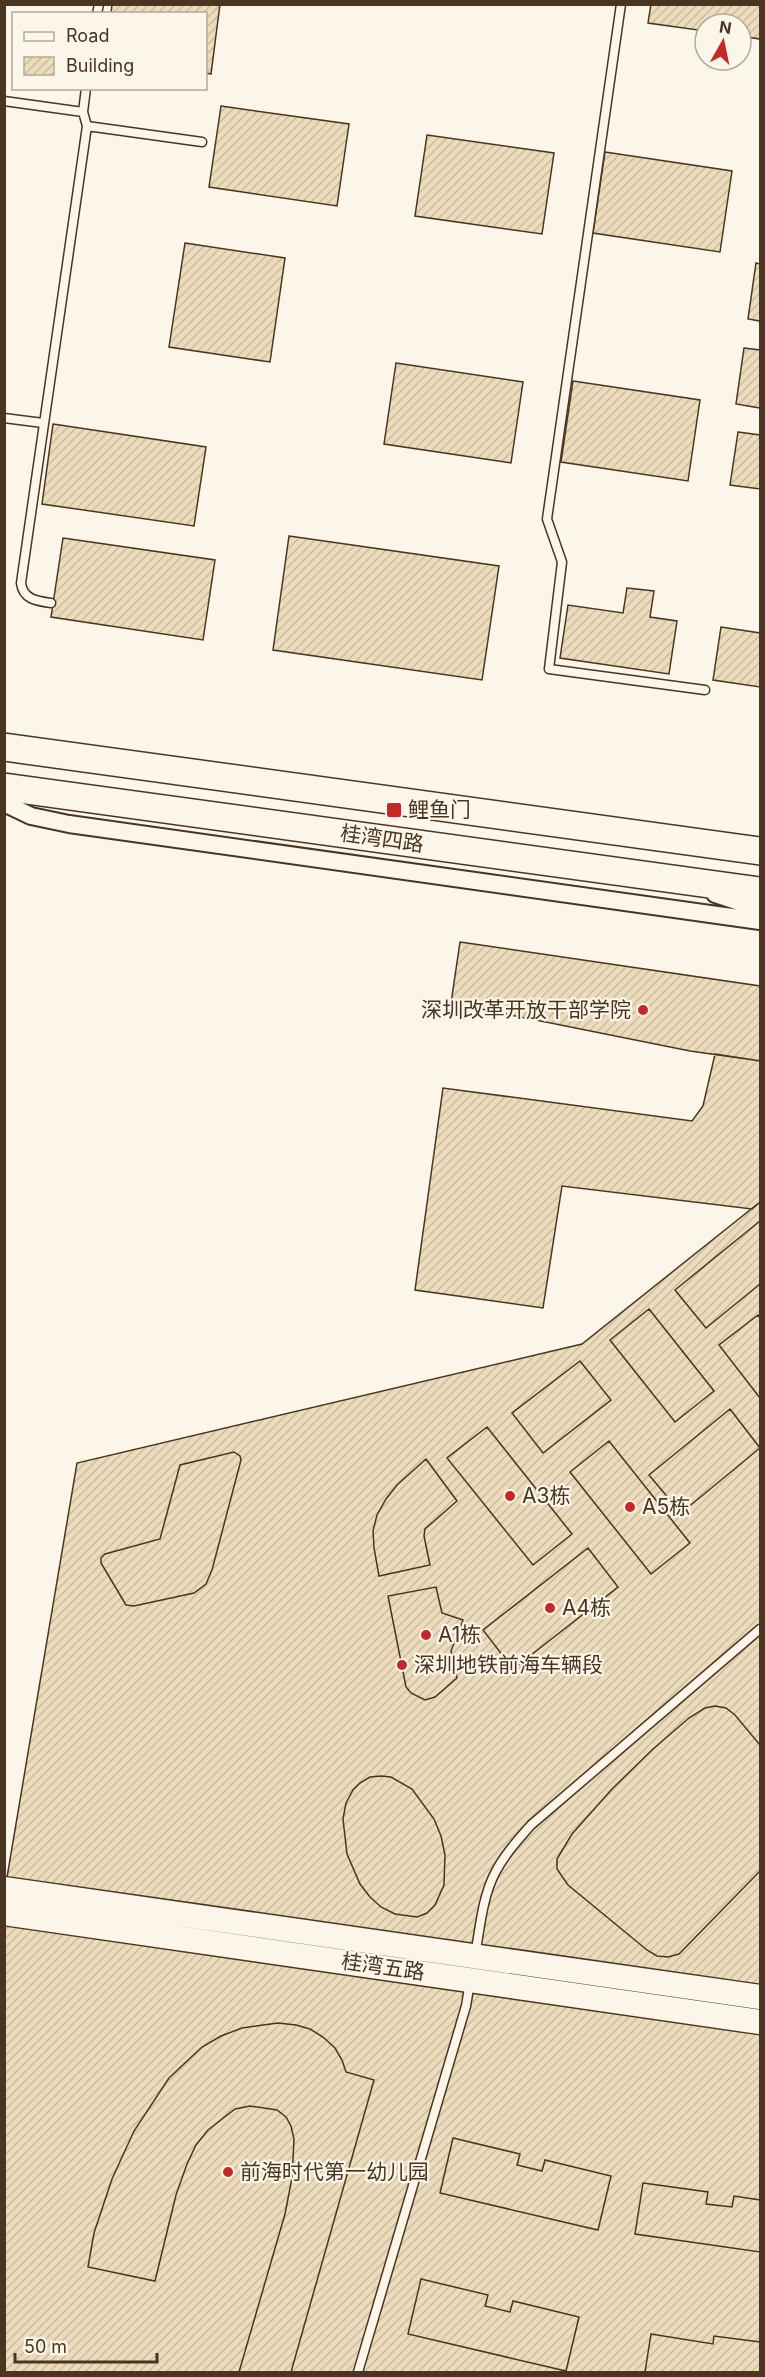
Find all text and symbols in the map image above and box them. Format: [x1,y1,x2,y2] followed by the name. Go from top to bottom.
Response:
[12,12,207,90] legend
[693,12,753,72] north arrow
[718,16,733,38] text: N
[66,25,109,46] text: Road
[66,55,134,76] text: Building
[408,797,471,822] place label: 鲤鱼门
[385,801,403,819] marker: 鲤鱼门
[339,820,425,857] street label: 桂湾四路
[421,997,631,1022] place label: 深圳改革开放干部学院
[636,1003,650,1017] marker: 深圳改革开放干部学院
[522,1483,570,1508] place label: A3栋
[503,1489,517,1503] marker: A3栋
[642,1494,690,1519] place label: A5栋
[623,1500,637,1514] marker: A5栋
[562,1595,611,1620] place label: A4栋
[543,1601,557,1615] marker: A4栋
[438,1622,481,1647] place label: A1栋
[419,1628,433,1642] marker: A1栋
[414,1652,603,1677] place label: 深圳地铁前海车辆段
[395,1658,409,1672] marker: 深圳地铁前海车辆段
[340,1948,426,1985] street label: 桂湾五路
[240,2159,429,2184] place label: 前海时代第一幼儿园
[221,2165,235,2179] marker: 前海时代第一幼儿园
[15,2326,158,2364] scale bar
[24,2336,67,2357] text: 50 m

